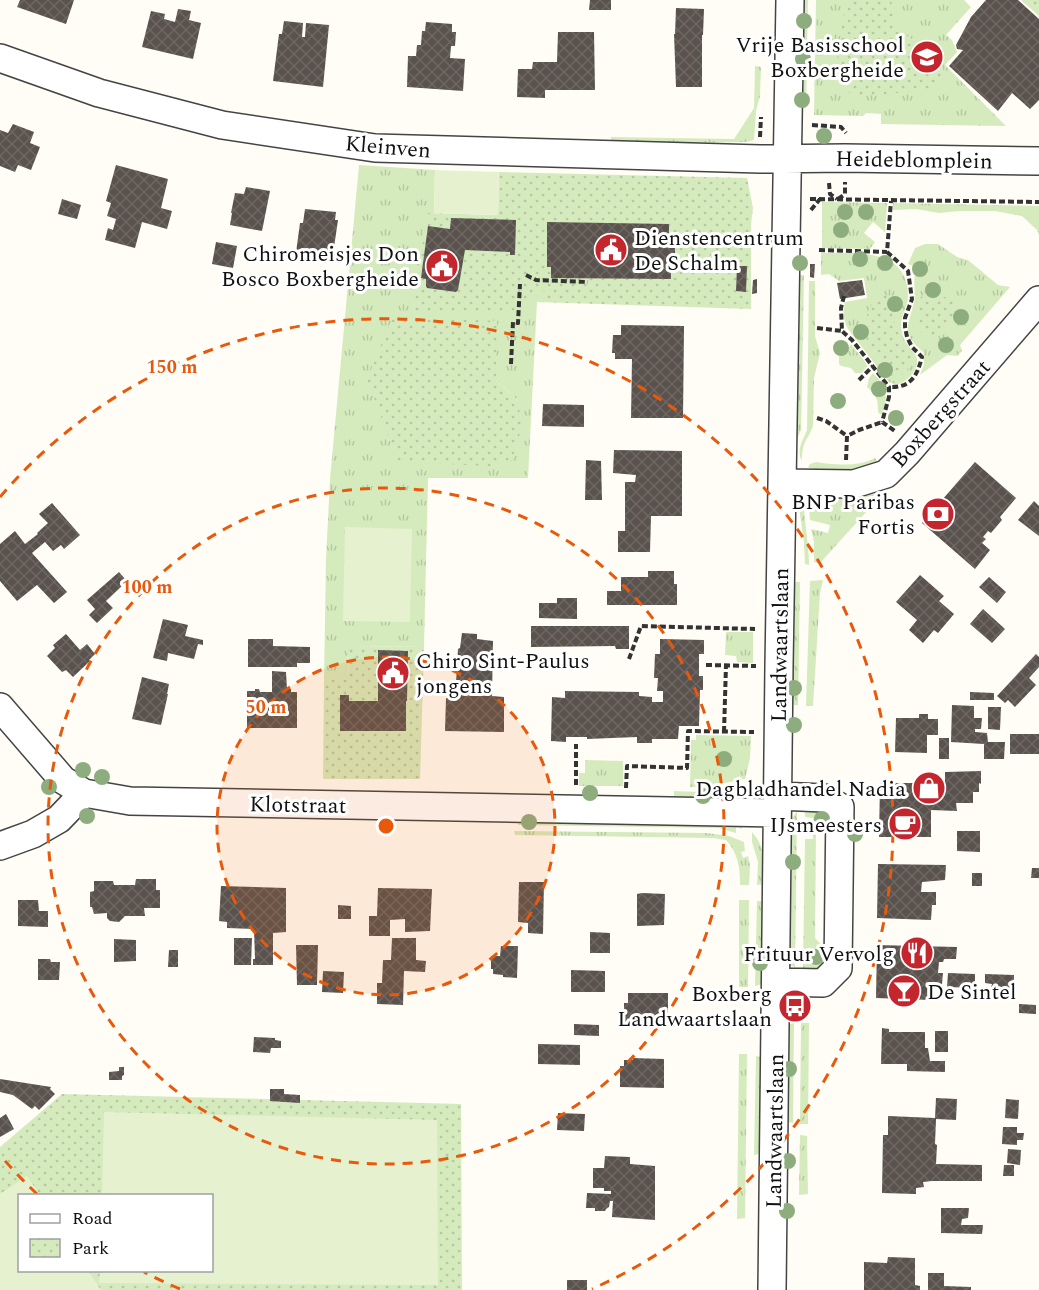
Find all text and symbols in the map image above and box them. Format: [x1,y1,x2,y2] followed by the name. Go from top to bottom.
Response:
[736,29,904,87] place label: Vrije Basisschool Boxbergheide
[909,39,945,75] school or university icon: Vrije Basisschool Boxbergheide
[344,127,432,168] street label: Kleinven
[835,143,993,178] street label: Heideblomplein
[634,222,804,280] place label: Dienstencentrum De Schalm
[593,232,629,268] public building icon: Dienstencentrum De Schalm
[221,238,419,296] place label: Chiromeisjes Don Bosco Boxbergheide
[424,248,460,284] public building icon: Chiromeisjes Don Bosco Boxbergheide
[883,352,999,476] street label: Boxbergstraat
[146,354,198,381] text: 150 m
[791,486,915,544] place label: BNP Paribas Fortis
[920,496,956,532] bank icon: BNP Paribas Fortis
[763,567,798,723] street label: Landwaartslaan
[121,574,173,601] text: 100 m
[416,645,590,703] place label: Chiro Sint-Paulus jongens
[375,655,411,691] public building icon: Chiro Sint-Paulus jongens
[246,694,286,721] text: 50 m
[911,770,947,806] shop icon: Dagbladhandel Nadia
[695,773,906,806] place label: Dagbladhandel Nadia
[249,788,347,823] street label: Klotstraat
[887,806,923,842] cafe icon: IJsmeesters
[770,809,882,842] place label: IJsmeesters
[376,816,396,836] centre of rings
[899,935,935,971] restaurant icon: Frituur Vervolg
[743,938,894,971] place label: Frituur Vervolg
[886,973,922,1009] bar icon: De Sintel
[927,976,1016,1009] place label: De Sintel
[617,978,772,1036] place label: Boxberg Landwaartslaan
[777,988,813,1024] bus stop icon: Boxberg Landwaartslaan
[758,1053,793,1209] street label: Landwaartslaan
[18,1194,213,1272] legend
[72,1205,113,1232] text: Road
[72,1235,109,1262] text: Park

